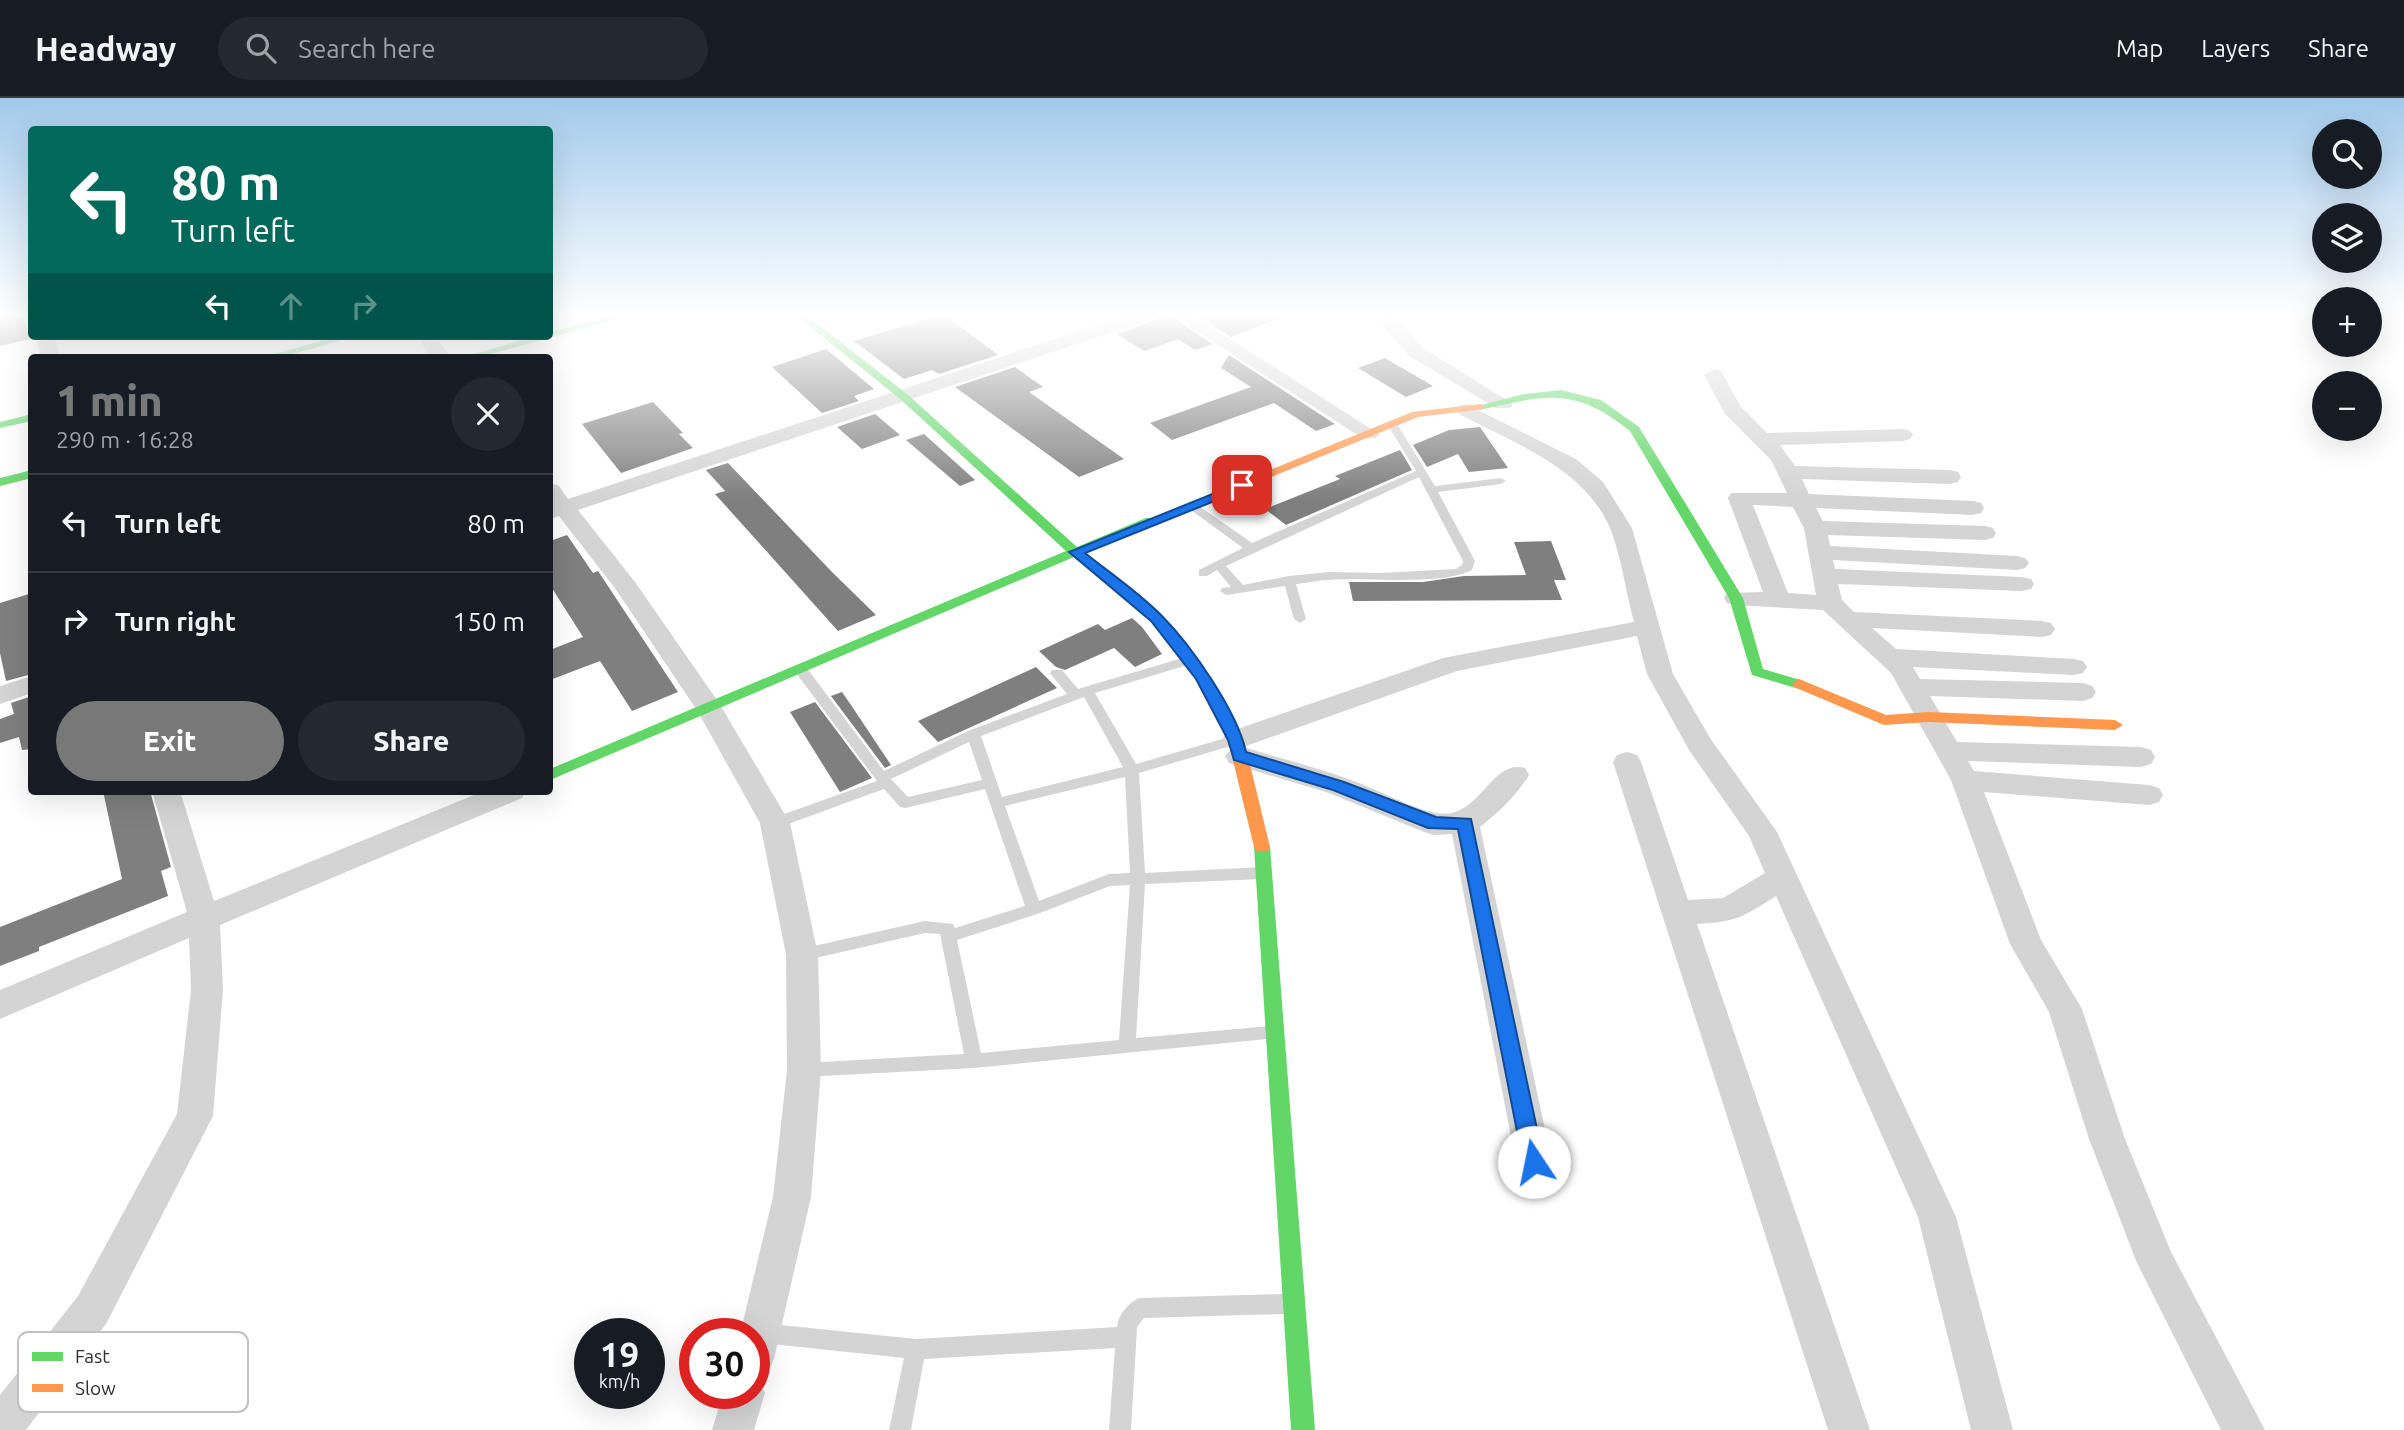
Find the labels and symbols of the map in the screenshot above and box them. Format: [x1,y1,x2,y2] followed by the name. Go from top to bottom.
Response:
[1212,455,1272,515] pin
[1497,1125,1571,1199] position arrow
[679,1318,770,1409] speed limit sign: 30
[18,1332,248,1412] legend
[75,1345,110,1367] text: Fast
[75,1377,116,1399] text: Slow

